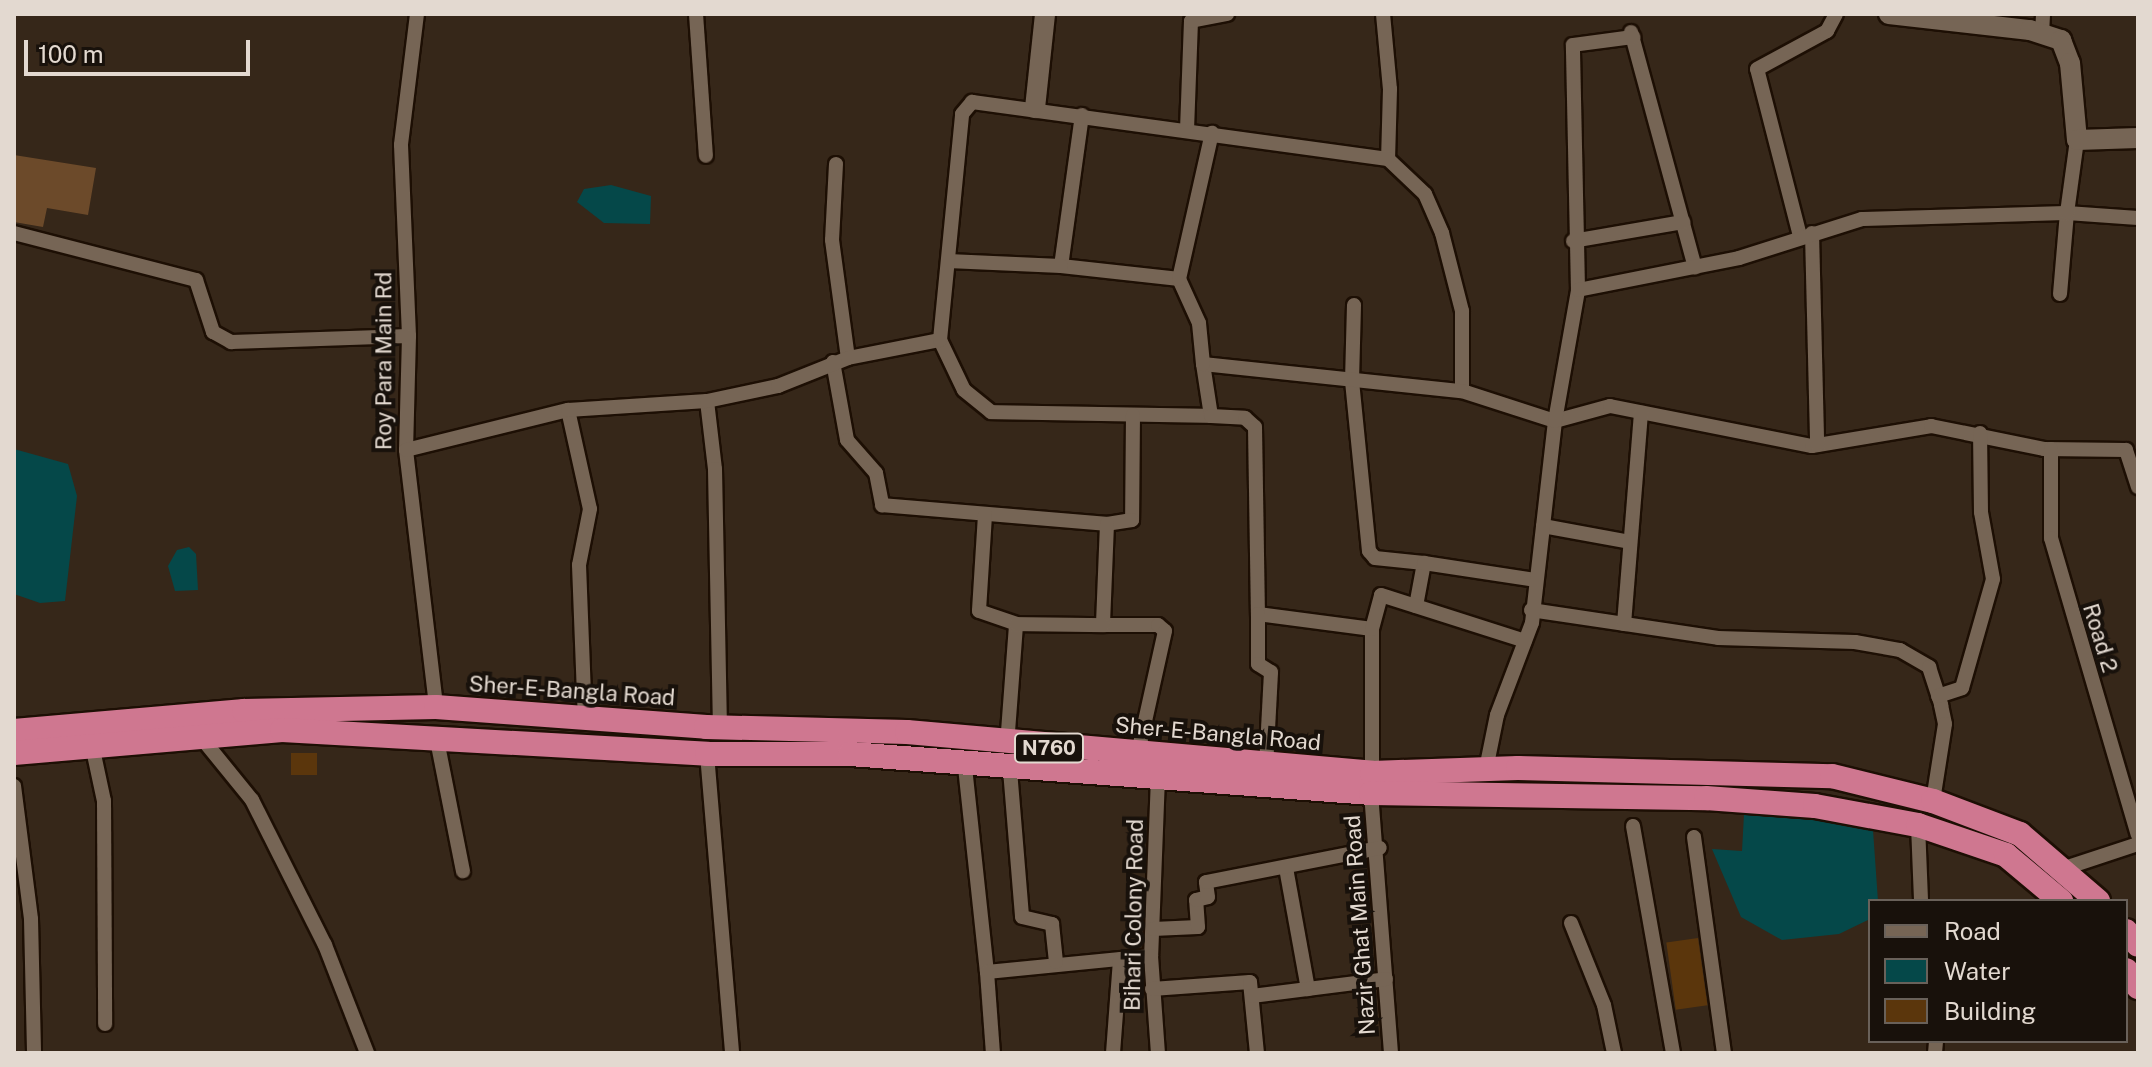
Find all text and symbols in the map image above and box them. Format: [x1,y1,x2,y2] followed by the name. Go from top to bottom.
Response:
[28,24,254,74] scale bar
[38,40,104,68] text: 100 m
[371,272,397,450] street label: Roy Para Main Rd
[2077,600,2123,676] street label: Road 2
[468,671,676,711] street label: Sher-E-Bangla Road
[1114,712,1322,756] street label: Sher-E-Bangla Road
[1013,732,1085,764] road number: N760
[1339,814,1381,1036] street label: Nazir Ghat Main Road
[1119,819,1149,1011] street label: Bihari Colony Road
[1868,899,2128,1043] legend
[1944,917,2001,945] text: Road
[1944,957,2011,985] text: Water
[1944,997,2036,1025] text: Building

